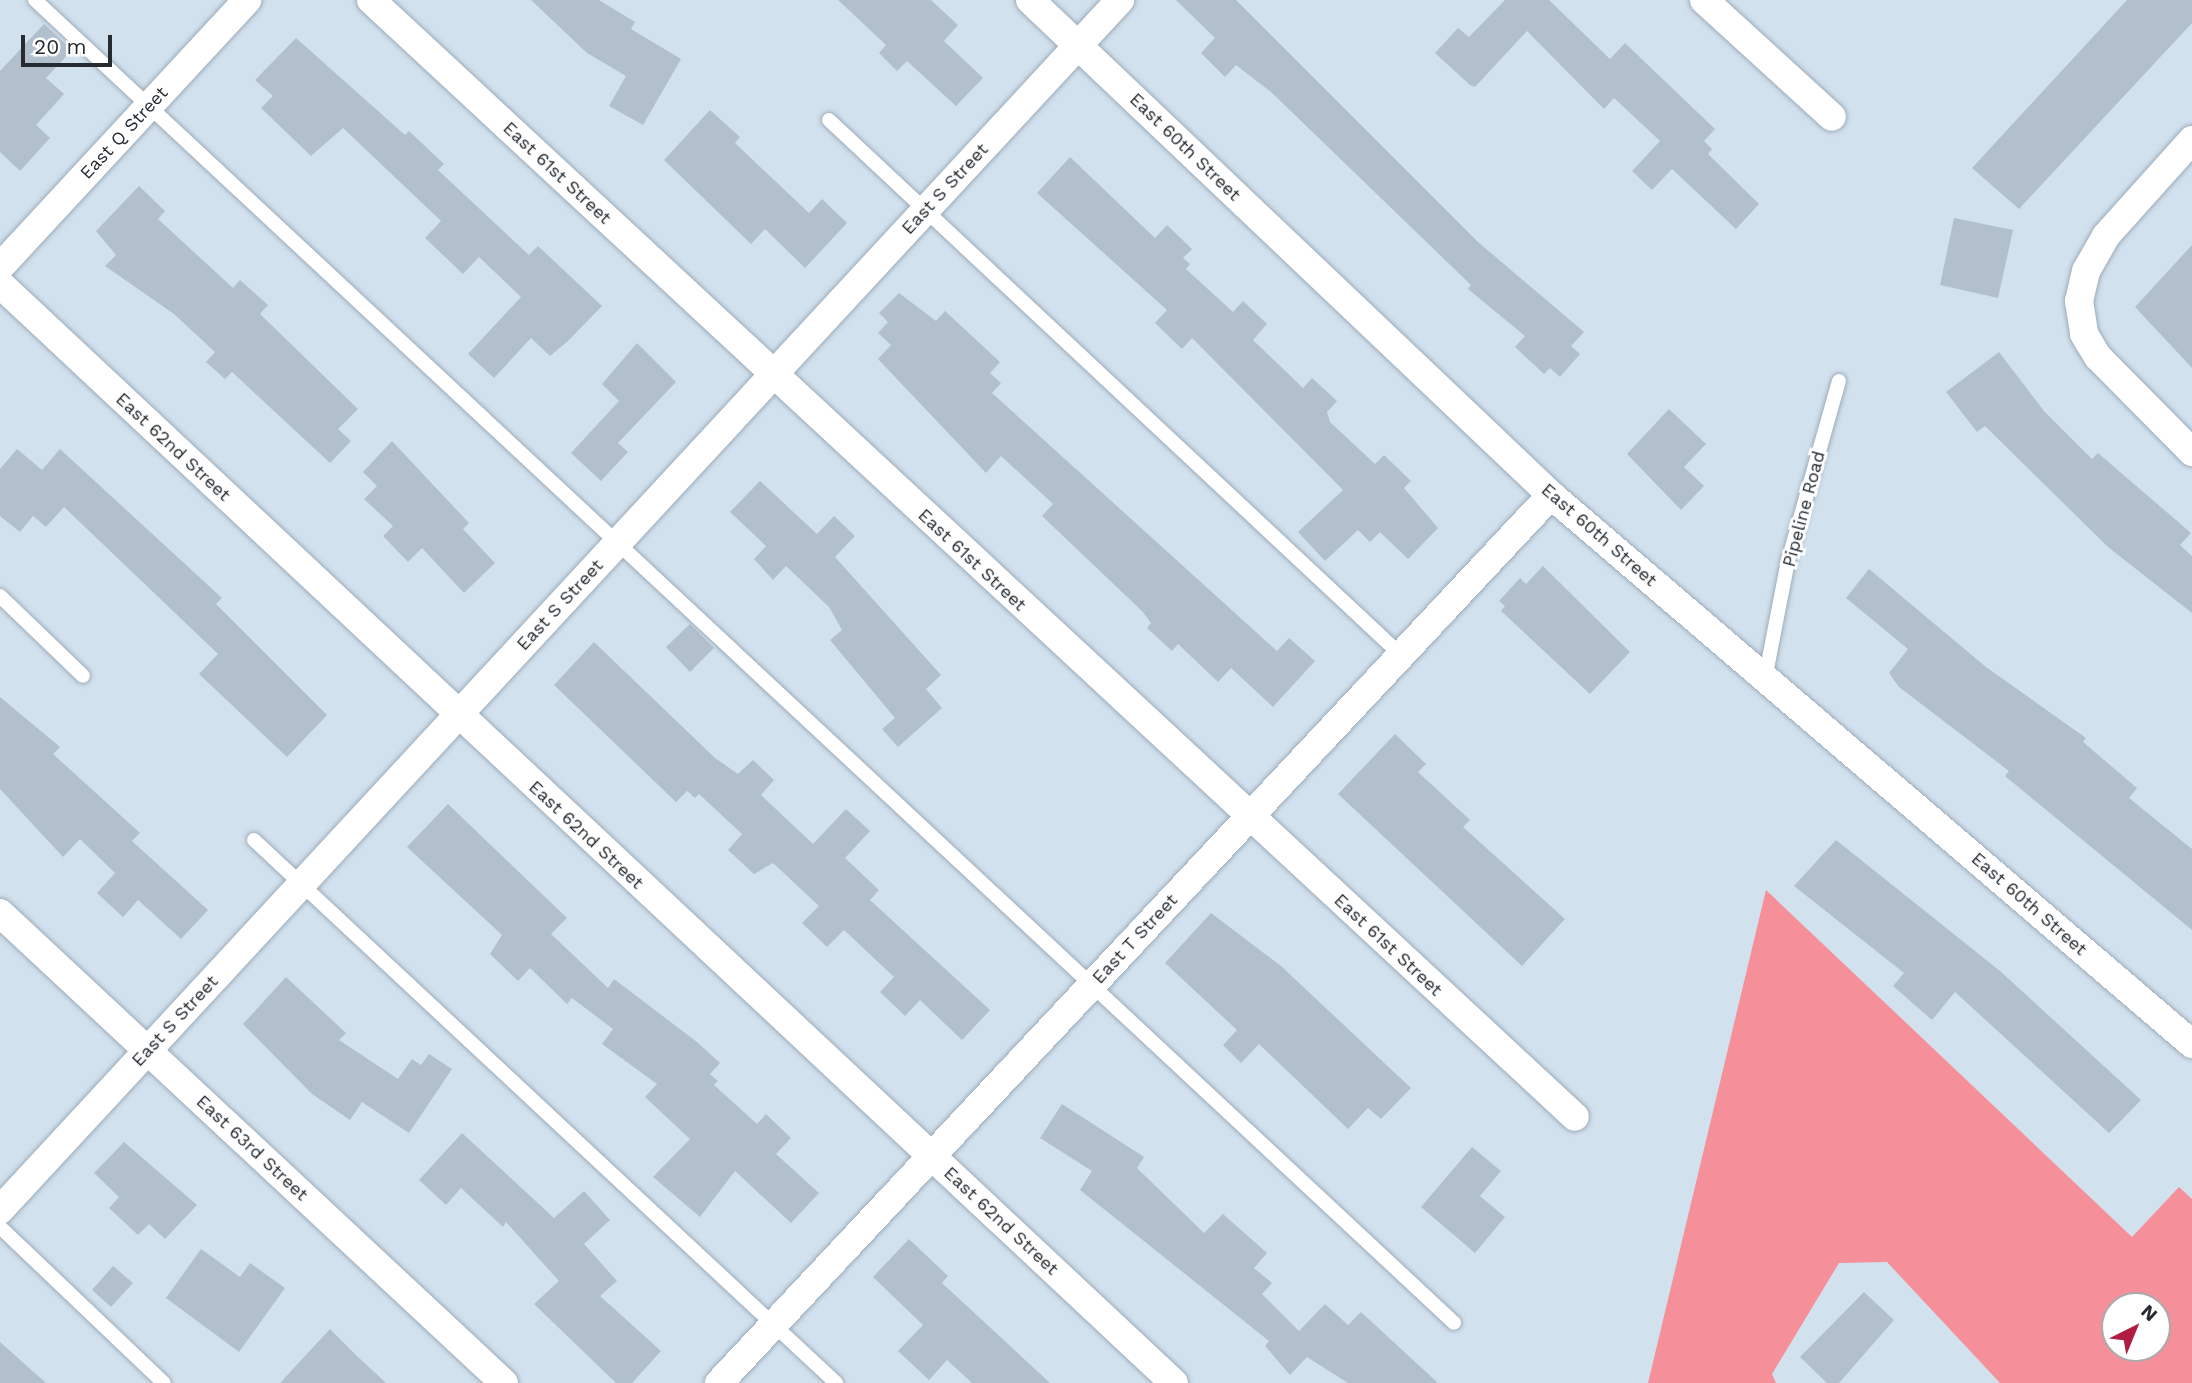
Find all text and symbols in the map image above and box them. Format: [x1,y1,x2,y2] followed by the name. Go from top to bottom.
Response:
[24,21,116,65] scale bar
[34,34,86,59] text: 20 m
[76,82,172,184] street label: East Q Street
[1125,89,1245,205] street label: East 60th Street
[498,117,616,229] street label: East 61st Street
[897,139,993,239] street label: East S Street
[111,388,235,506] street label: East 62nd Street
[1778,449,1830,569] street label: Pipeline Road
[1537,479,1661,591] street label: East 60th Street
[913,504,1031,616] street label: East 61st Street
[512,555,608,655] street label: East S Street
[524,776,648,894] street label: East 62nd Street
[1967,848,2091,960] street label: East 60th Street
[1088,889,1182,989] street label: East T Street
[1329,889,1447,1001] street label: East 61st Street
[127,971,223,1071] street label: East S Street
[192,1091,312,1205] street label: East 63rd Street
[939,1162,1063,1280] street label: East 62nd Street
[2101,1292,2171,1362] north arrow
[2136,1300,2162,1326] text: N

